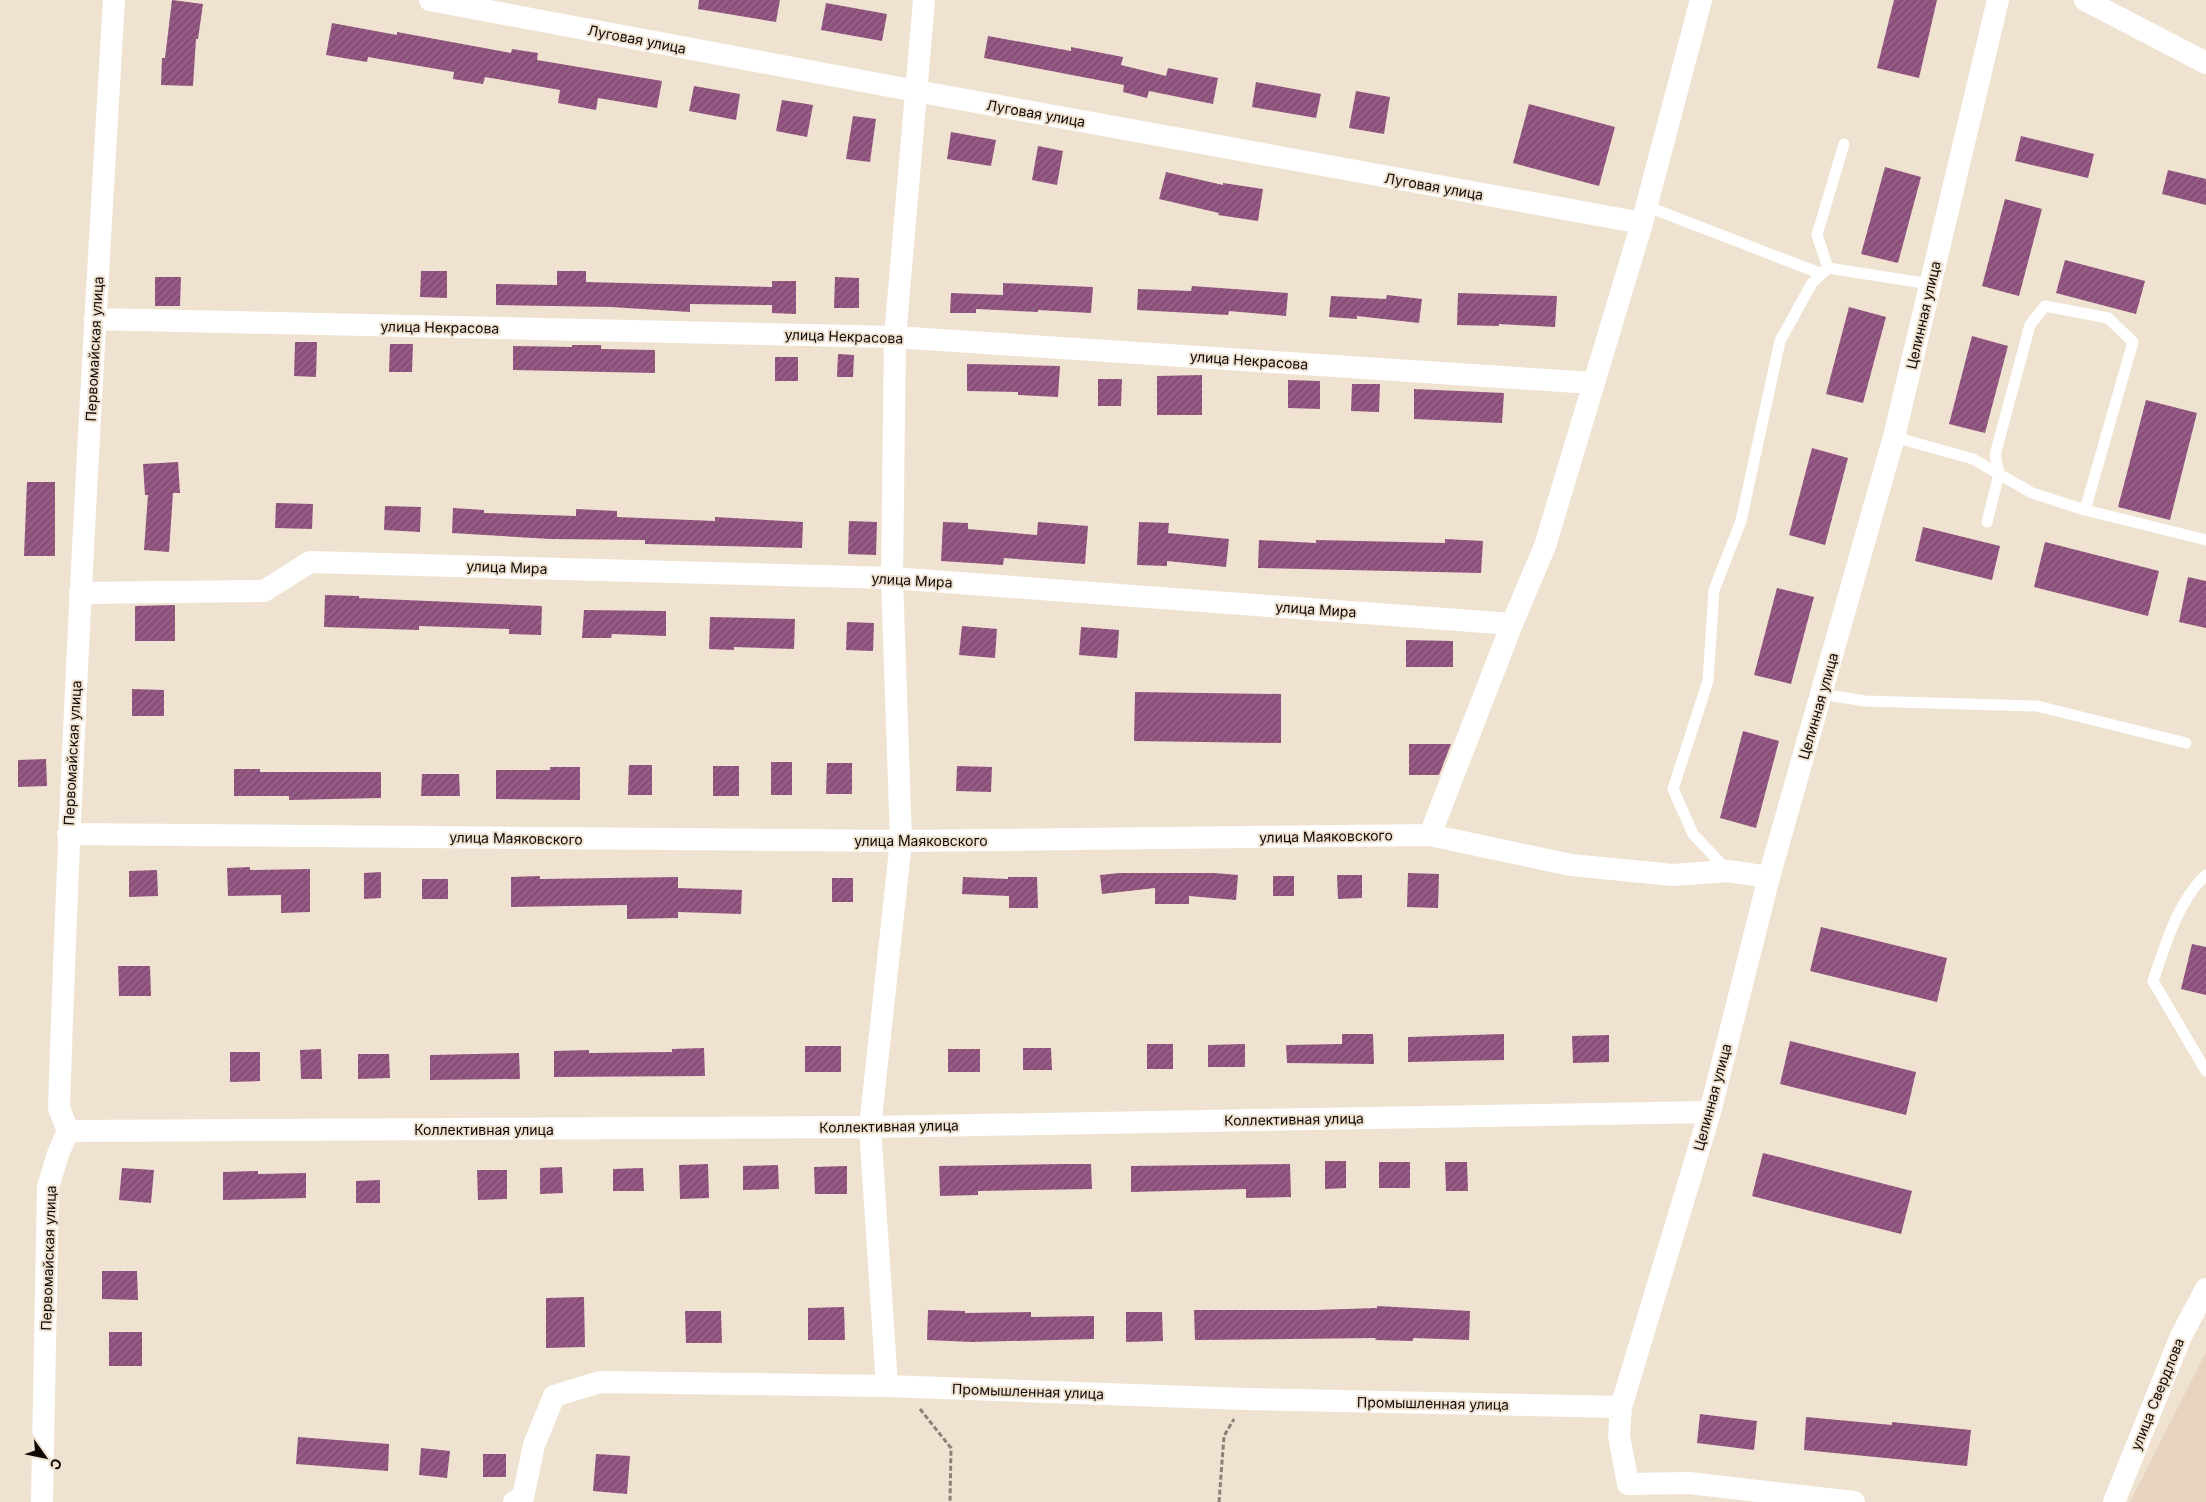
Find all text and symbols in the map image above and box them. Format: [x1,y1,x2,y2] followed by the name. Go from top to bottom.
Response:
[586,21,688,57] street label: Луговая улица
[985,96,1087,130] street label: Луговая улица
[1383,169,1485,203] street label: Луговая улица
[1902,259,1944,371] street label: Целинная улица
[82,276,106,422] street label: Первомайская улица
[381,317,499,337] street label: улица Некрасова
[784,325,904,347] street label: улица Некрасова
[1189,347,1309,373] street label: улица Некрасова
[466,557,548,577] street label: улица Мира
[871,569,953,591] street label: улица Мира
[1275,598,1357,620] street label: улица Мира
[1795,651,1841,761] street label: Целинная улица
[60,680,84,826] street label: Первомайская улица
[1259,826,1393,846] street label: улица Маяковского
[449,828,583,848] street label: улица Маяковского
[854,832,988,849] street label: улица Маяковского
[1689,1041,1735,1153] street label: Целинная улица
[1224,1109,1364,1129] street label: Коллективная улица
[819,1116,959,1136] street label: Коллективная улица
[414,1121,554,1138] street label: Коллективная улица
[37,1185,59,1331] street label: Первомайская улица
[2127,1335,2187,1453] street label: улица Свердлова
[952,1380,1104,1402] street label: Промышленная улица
[1357,1393,1509,1413] street label: Промышленная улица
[20,1432,70,1482] north arrow
[46,1455,66,1473] text: С

